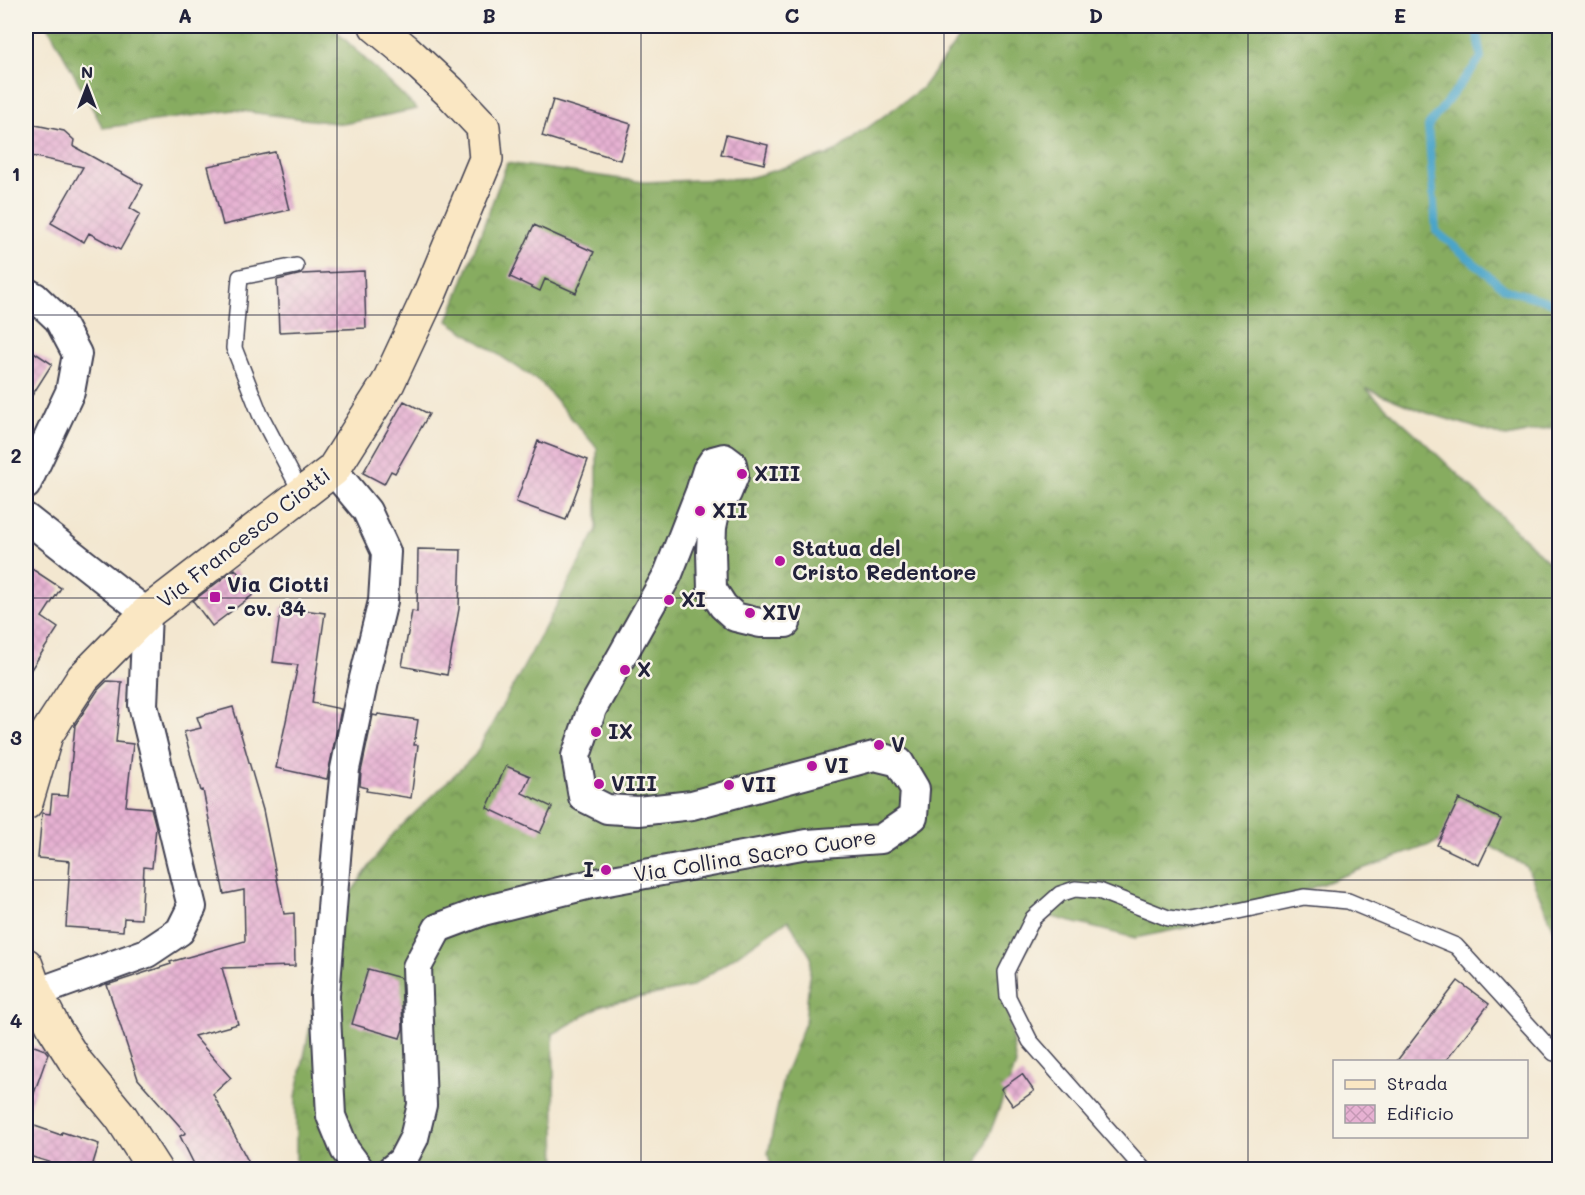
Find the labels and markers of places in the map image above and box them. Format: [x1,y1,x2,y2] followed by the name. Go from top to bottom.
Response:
[754,459,801,486] place label: XIII
[735,467,749,481] marker: XIII
[712,496,748,523] place label: XII
[693,504,707,518] marker: XII
[792,534,976,585] place label: Statua del Cristo Redentore
[773,554,787,568] marker: Statua del Cristo Redentore
[227,570,330,621] place label: Via Ciotti - cv. 34
[681,585,706,612] place label: XI
[208,590,222,604] marker: Via Ciotti - cv. 34
[662,593,676,607] marker: XI
[762,598,801,625] place label: XIV
[743,606,757,620] marker: XIV
[637,655,651,682] place label: X
[618,663,632,677] marker: X
[608,717,633,744] place label: IX
[589,725,603,739] marker: IX
[891,730,905,757] place label: V
[872,738,886,752] marker: V
[824,751,849,778] place label: VI
[805,759,819,773] marker: VI
[611,769,657,796] place label: VIII
[741,770,776,797] place label: VII
[592,777,606,791] marker: VIII
[722,778,736,792] marker: VII
[583,855,594,882] place label: I
[599,863,613,877] marker: I

